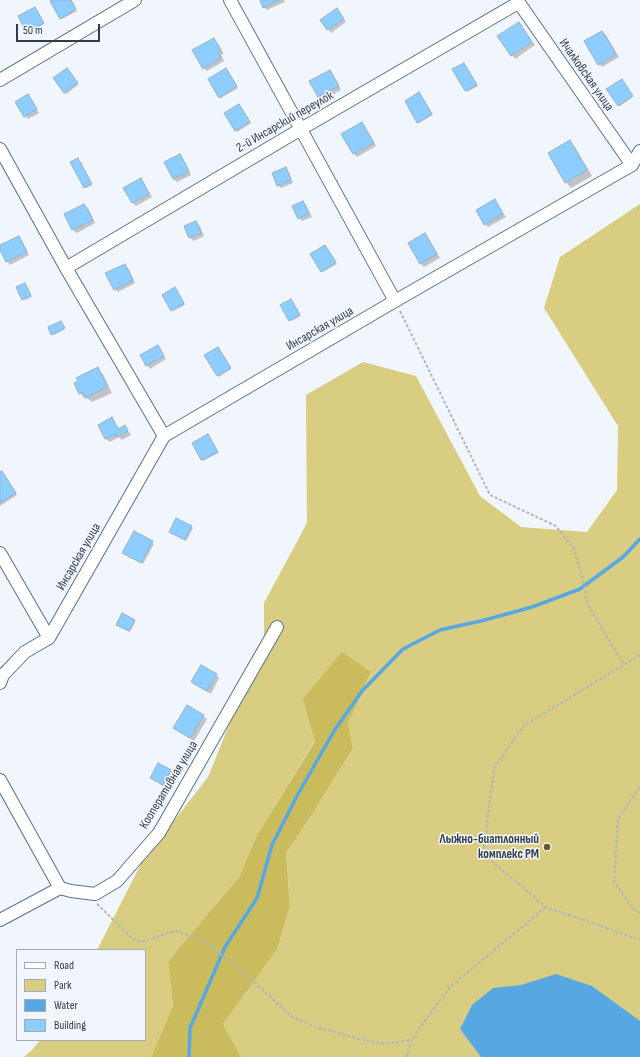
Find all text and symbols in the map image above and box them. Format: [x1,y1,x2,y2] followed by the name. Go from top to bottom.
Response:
[18,16,102,42] scale bar
[23,23,43,38] text: 50 m
[555,36,617,114] street label: Ичалковская улица
[234,88,336,156] street label: 2-й Инсарский переулок
[284,303,356,355] street label: Инсарская улица
[53,521,105,593] street label: Инсарская улица
[137,738,201,832] street label: Кооперативная улица
[440,832,539,863] place label: Лыжно-биатлонный комплекс РМ
[542,842,552,852] marker: Лыжно-биатлонный комплекс РМ
[16,949,146,1041] legend
[54,958,74,973] text: Road
[54,978,72,993] text: Park
[54,998,78,1013] text: Water
[54,1018,86,1033] text: Building

